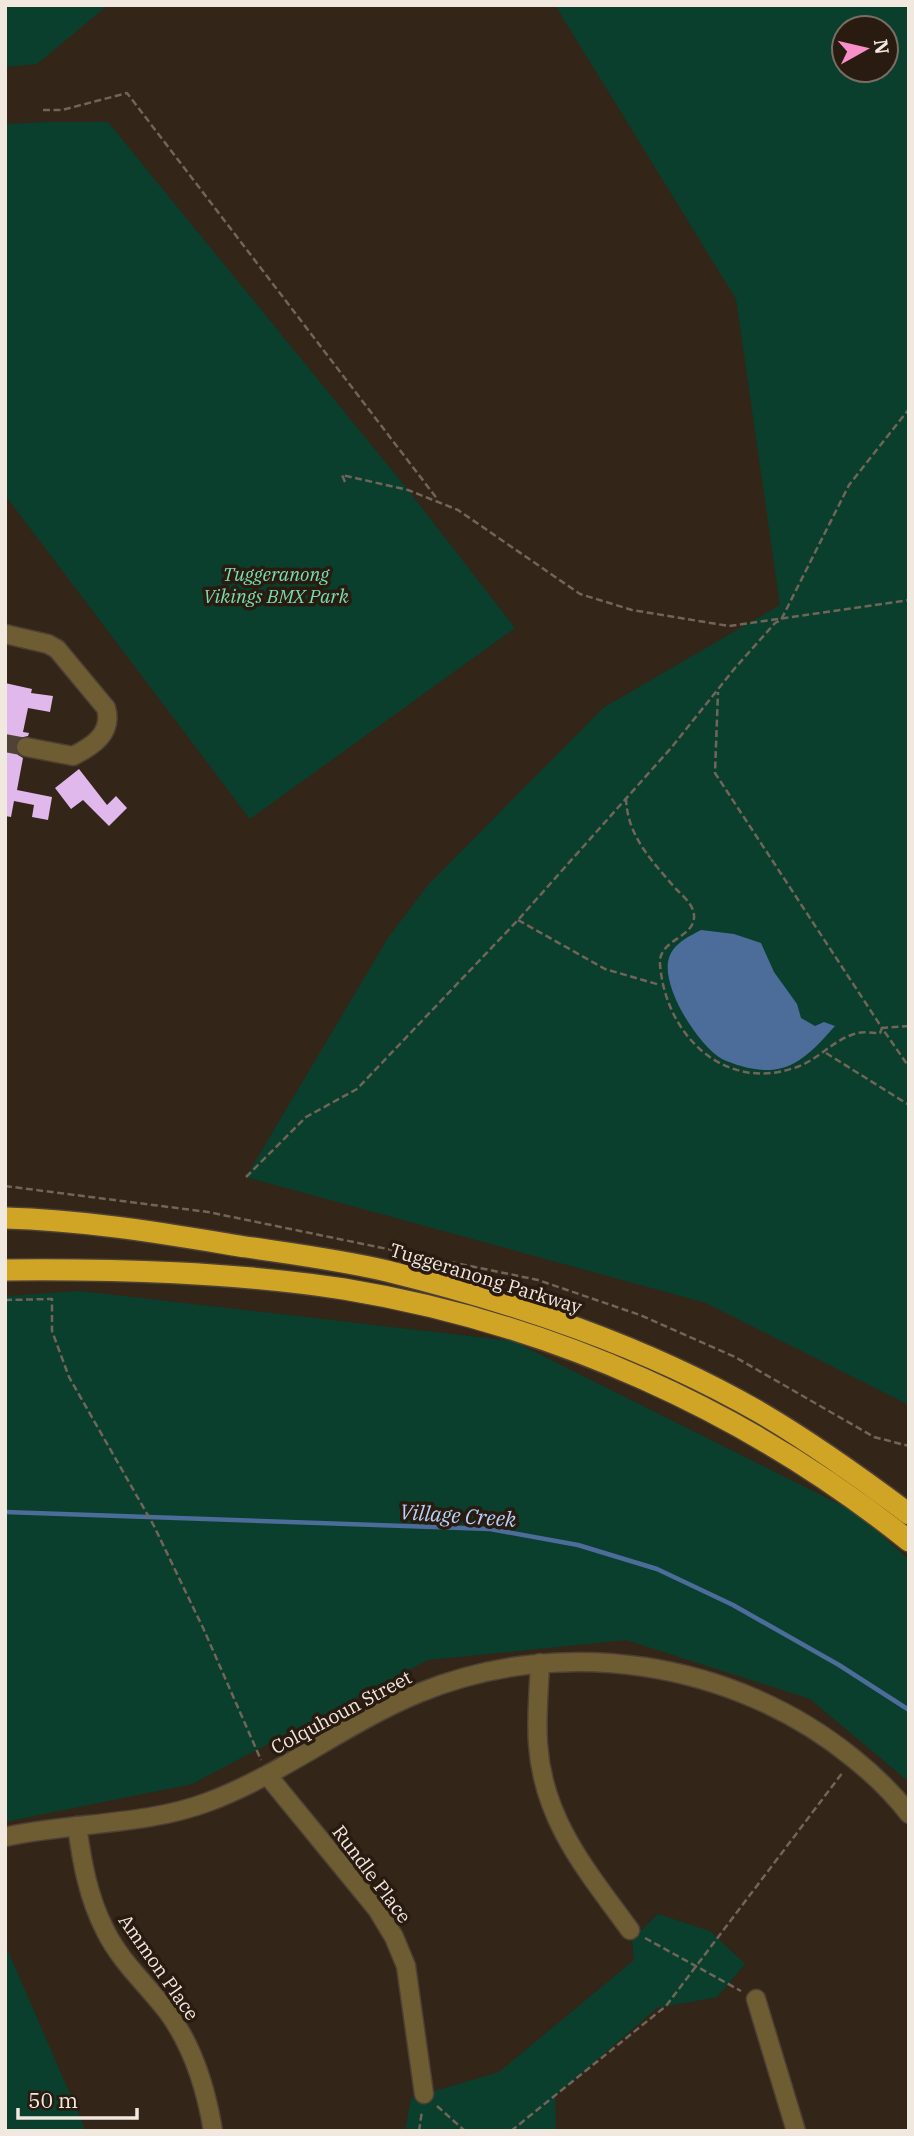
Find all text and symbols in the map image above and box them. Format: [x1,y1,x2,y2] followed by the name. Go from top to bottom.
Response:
[830,14,900,84] north arrow
[869,38,895,56] text: N
[203,562,350,608] park label: Tuggeranong Vikings BMX Park
[387,1237,586,1319] street label: Tuggeranong Parkway
[399,1497,518,1533] water label: Village Creek
[267,1665,416,1759] street label: Colquhoun Street
[327,1820,417,1928] street label: Rundle Place
[114,1909,204,2025] street label: Ammon Place
[18,2076,136,2120] scale bar
[28,2086,78,2114] text: 50 m

